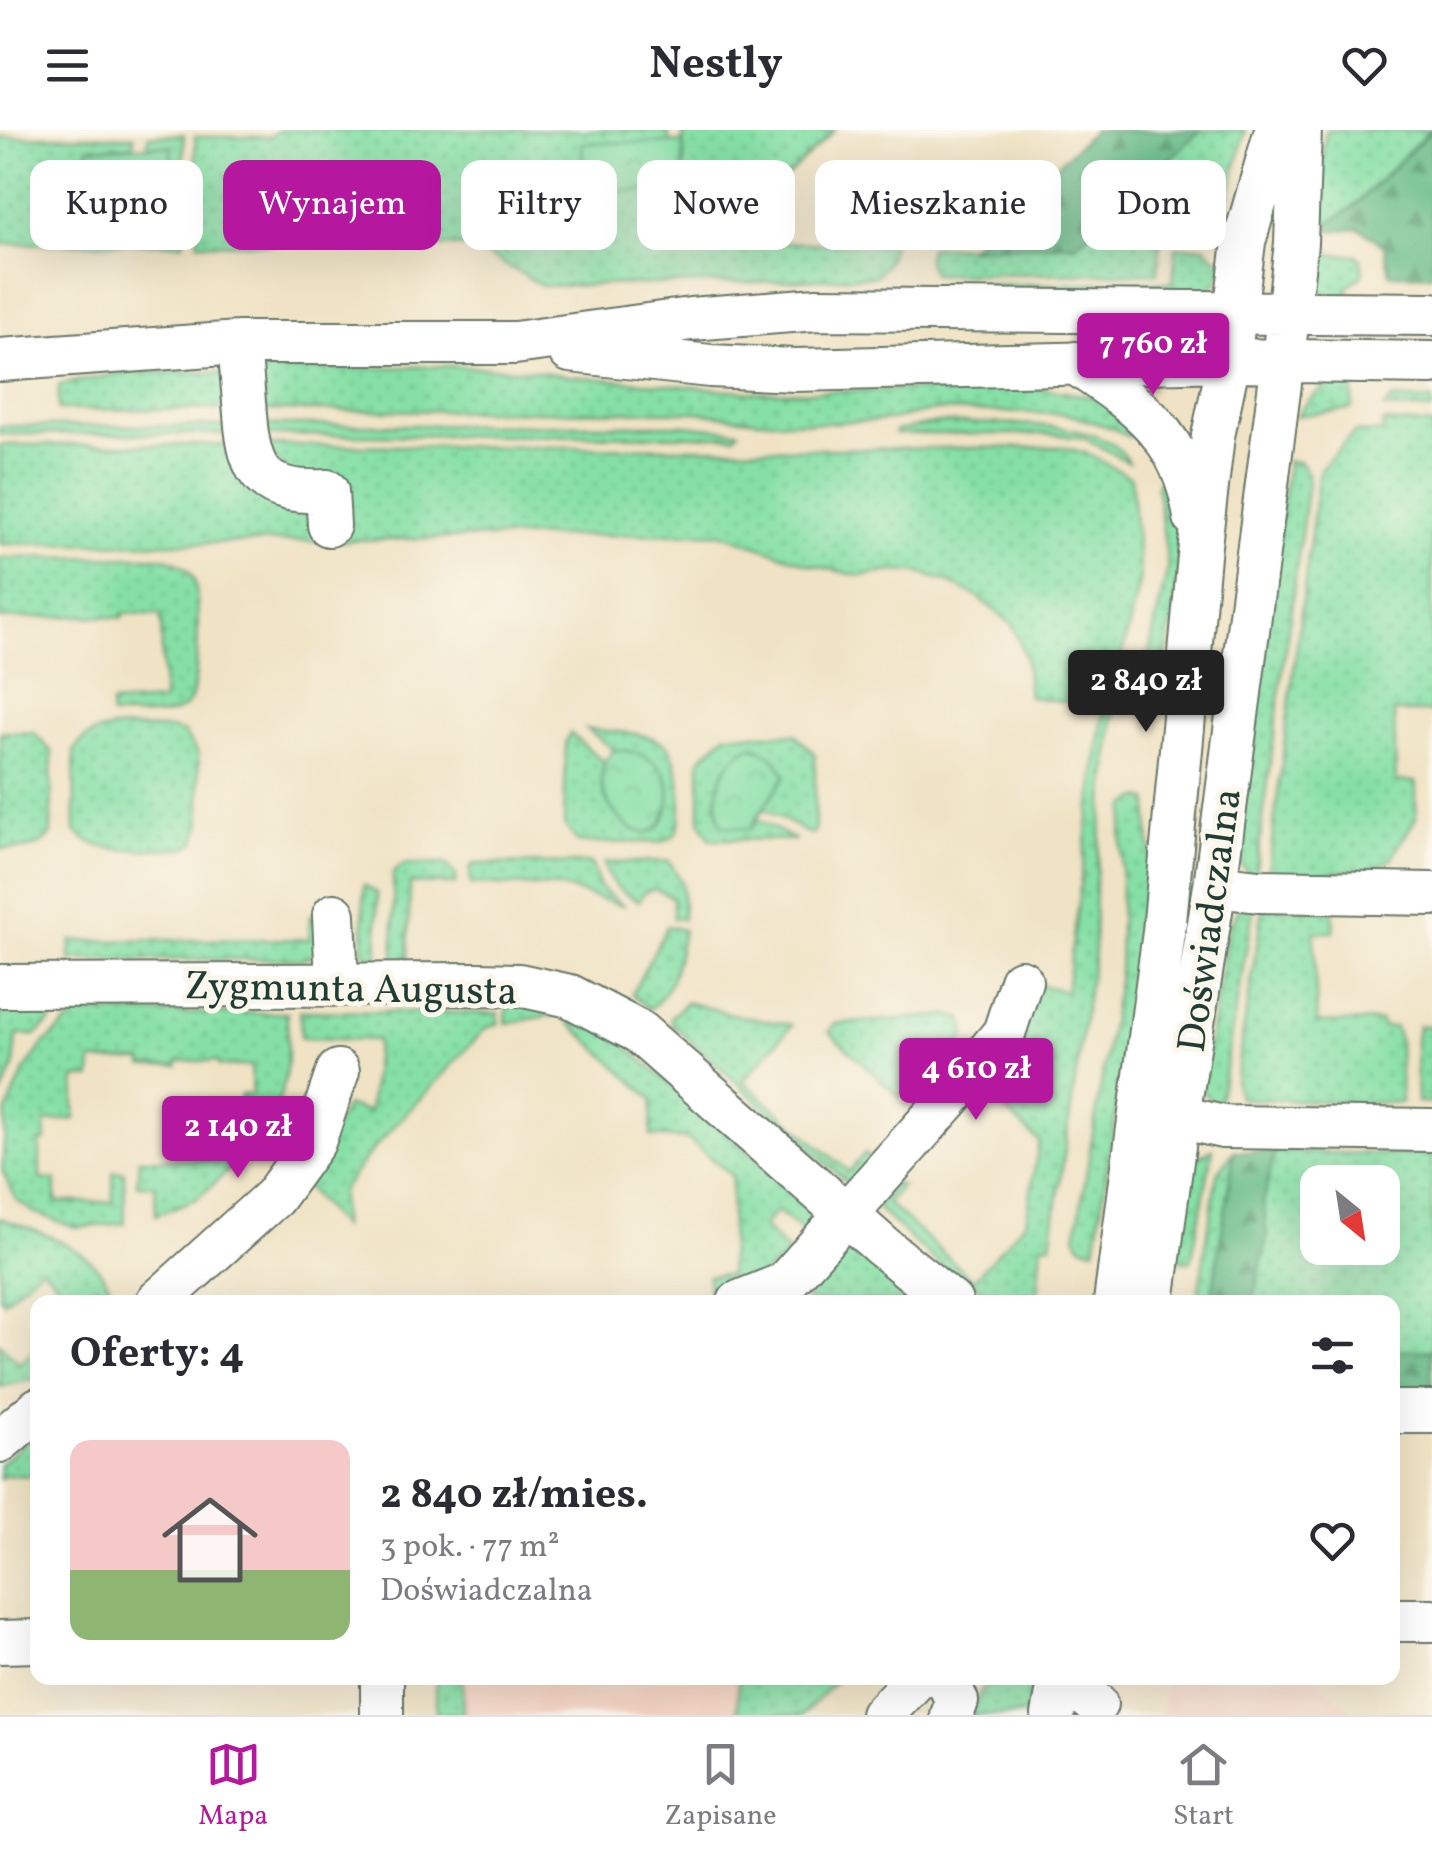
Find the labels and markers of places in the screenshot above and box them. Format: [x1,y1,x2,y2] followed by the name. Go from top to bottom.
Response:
[1050,313,1256,398] pin: 7 760 zł
[1043,650,1249,735] pin: 2 840 zł
[873,1038,1079,1123] pin: 4 610 zł
[135,1096,341,1181] pin: 2 140 zł

